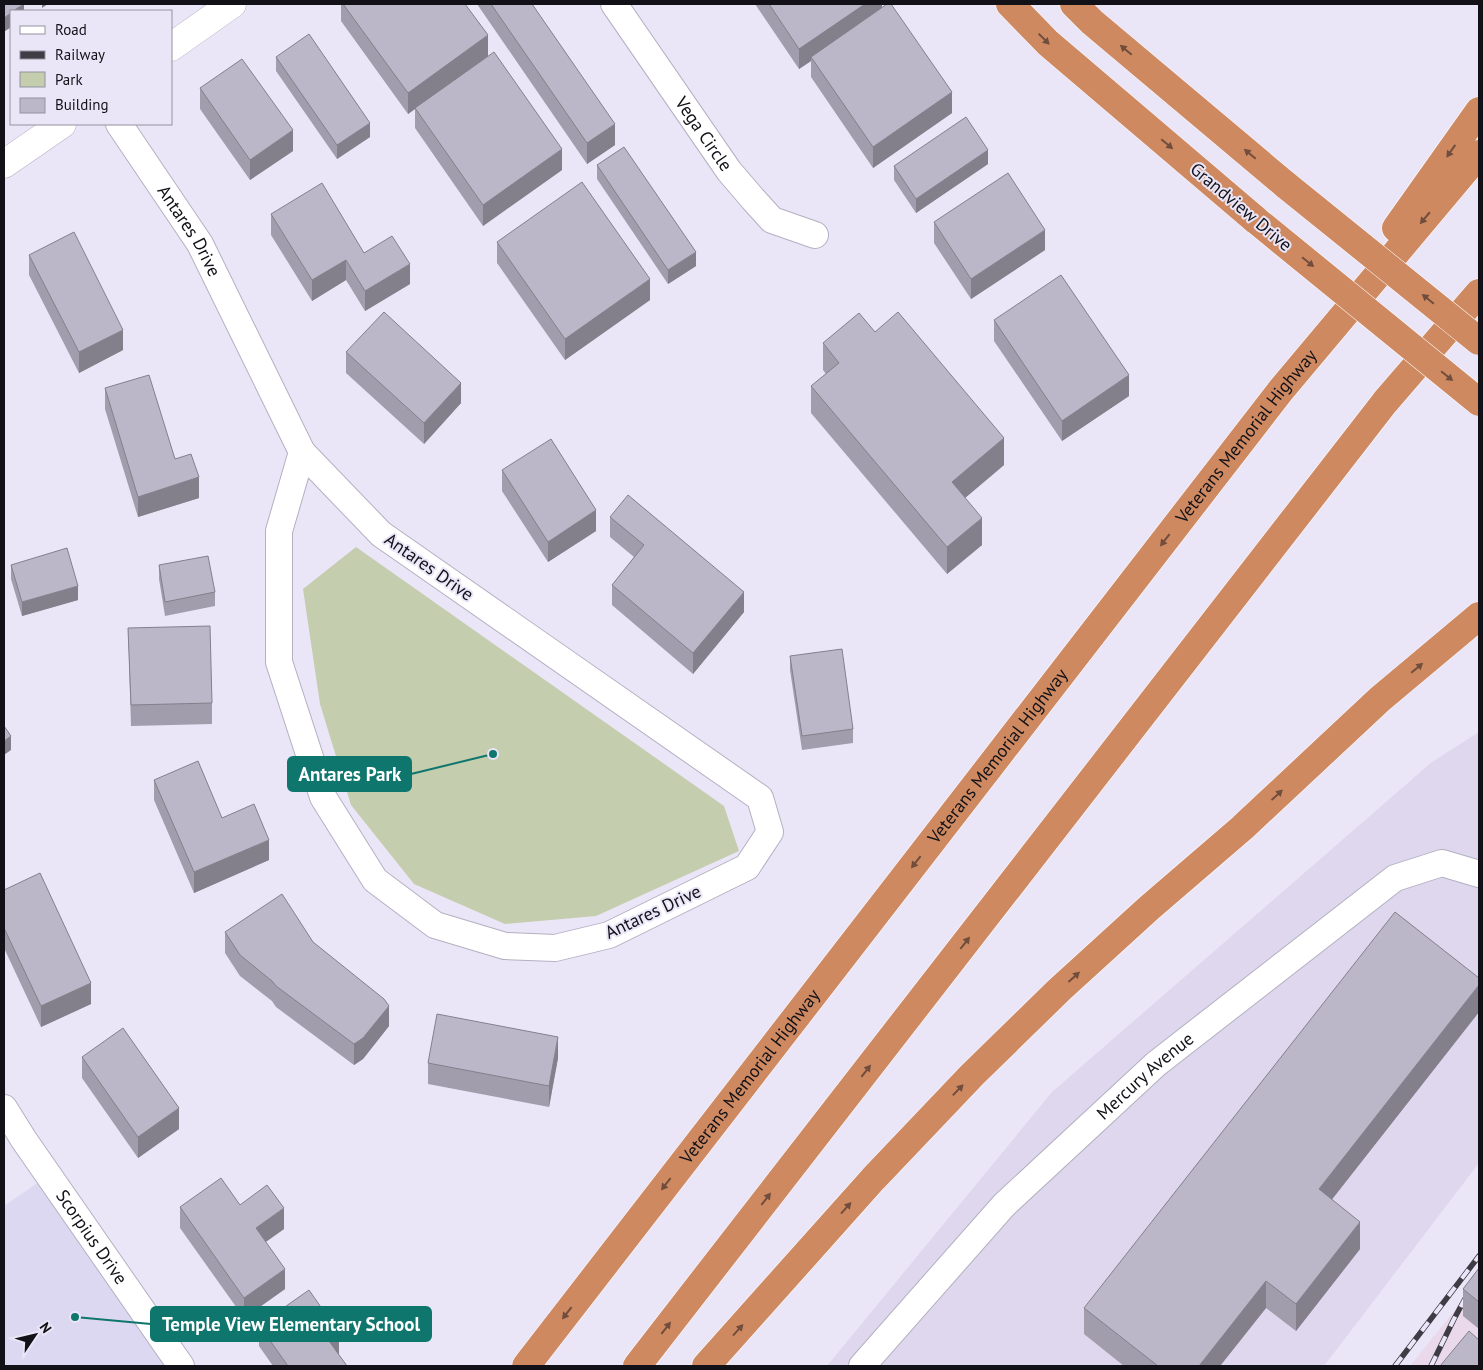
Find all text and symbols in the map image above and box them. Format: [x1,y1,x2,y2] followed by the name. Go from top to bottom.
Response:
[10,10,172,125] legend
[55,20,87,39] text: Road
[1037,33,1049,45] one-way arrow
[1119,44,1132,55] one-way arrow
[55,45,105,64] text: Railway
[55,70,83,89] text: Park
[670,91,738,176] street label: Vega Circle
[55,95,109,114] text: Building
[1160,139,1173,150] one-way arrow
[1446,144,1456,158] one-way arrow
[1244,149,1257,160] one-way arrow
[1186,157,1297,256] street label: Grandview Drive
[153,180,226,280] street label: Antares Drive
[1420,212,1431,225] one-way arrow
[1301,257,1314,268] one-way arrow
[1421,294,1434,304] one-way arrow
[1170,344,1322,529] street label: Veterans Memorial Highway
[1441,371,1454,382] one-way arrow
[380,528,478,606] street label: Antares Drive
[1160,533,1170,546] one-way arrow
[922,663,1073,849] street label: Veterans Memorial Highway
[1410,663,1423,674] one-way arrow
[288,757,411,791] callout: Antares Park
[299,762,402,786] text: Antares Park
[1271,789,1283,801] one-way arrow
[910,855,921,868] one-way arrow
[601,879,705,944] street label: Antares Drive
[960,937,971,950] one-way arrow
[1068,971,1081,982] one-way arrow
[674,983,825,1169] street label: Veterans Memorial Highway
[1091,1027,1198,1124] street label: Mercury Avenue
[860,1065,871,1078] one-way arrow
[952,1084,964,1096] one-way arrow
[661,1177,672,1190] one-way arrow
[51,1185,133,1289] street label: Scorpius Drive
[761,1192,771,1206] one-way arrow
[840,1203,852,1215] one-way arrow
[562,1306,572,1320] one-way arrow
[151,1307,431,1341] callout: Temple View Elementary School
[10,1310,60,1360] north arrow
[162,1312,421,1336] text: Temple View Elementary School
[36,1319,56,1336] text: N
[661,1322,672,1335] one-way arrow
[733,1323,744,1336] one-way arrow

